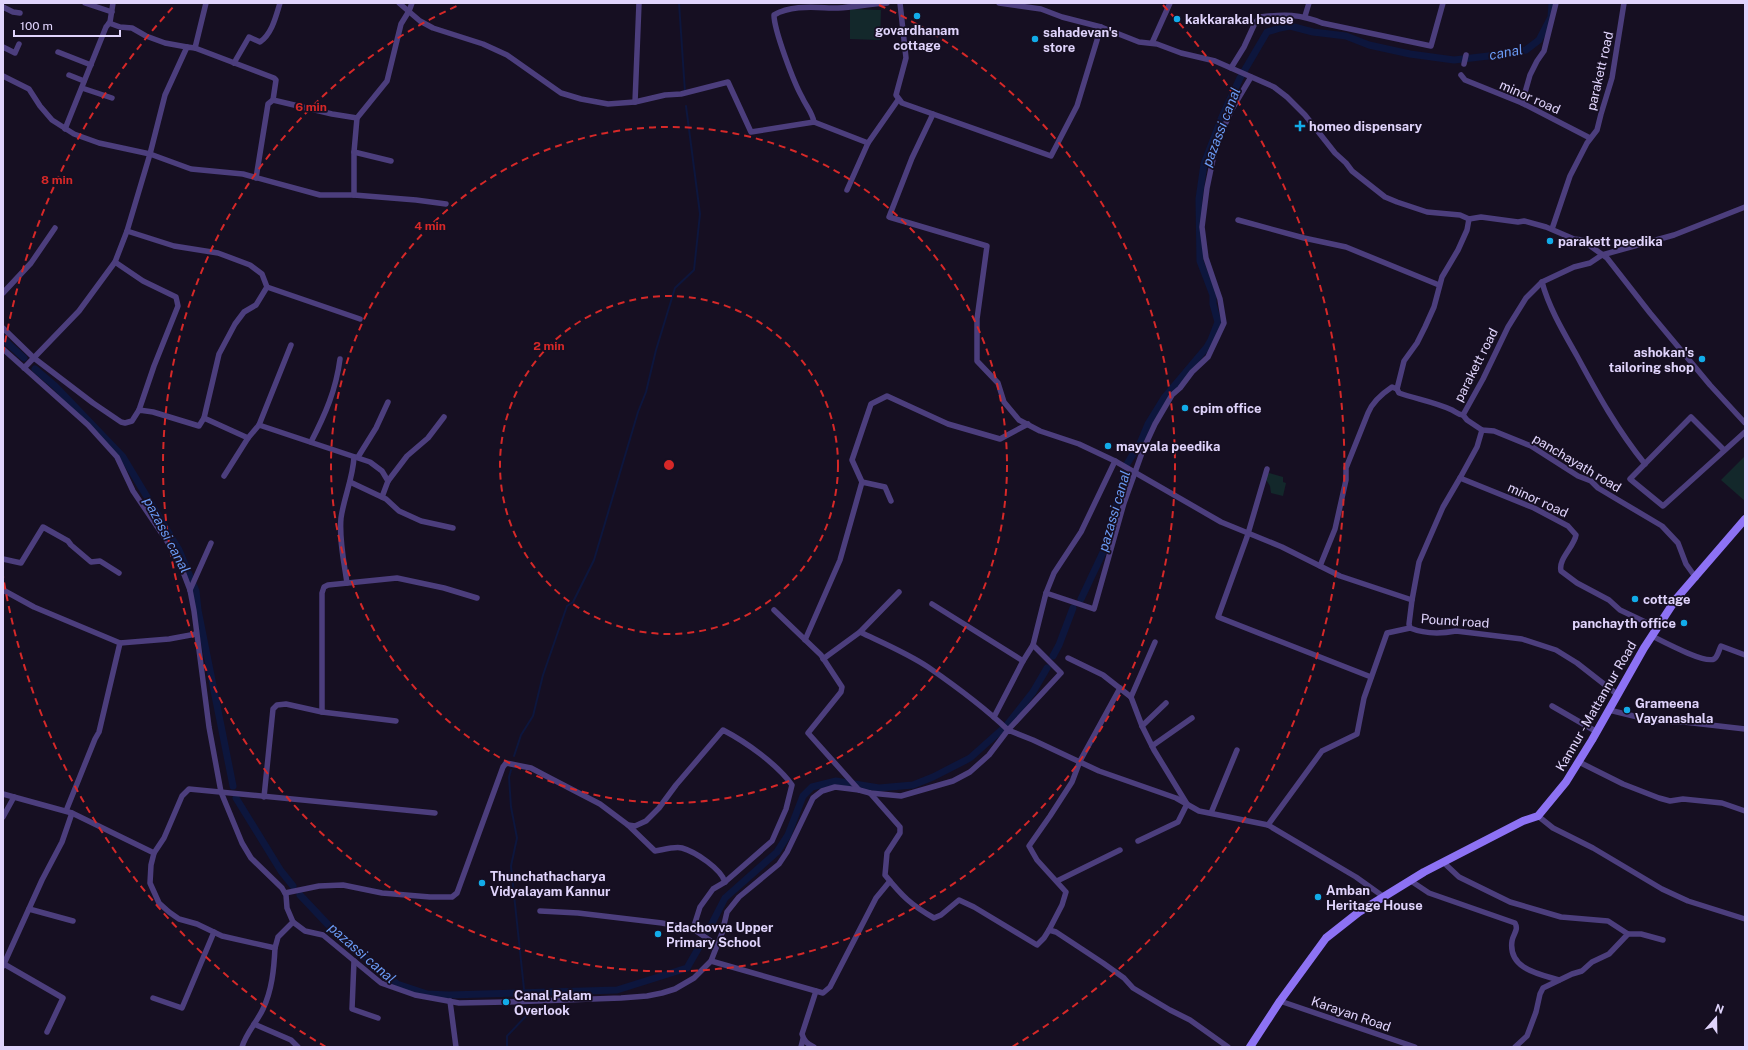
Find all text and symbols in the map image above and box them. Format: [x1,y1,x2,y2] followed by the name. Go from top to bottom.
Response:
[912,11,922,21] marker: govardhanam cottage
[14,12,120,38] scale bar
[1185,12,1294,27] place label: kakkarakal house
[1172,14,1182,24] marker: kakkarakal house
[20,19,53,33] text: 100 m
[875,23,959,53] place label: govardhanam cottage
[1043,25,1118,55] place label: sahadevan's store
[1584,30,1616,112] street label: parakett road
[1030,34,1040,44] marker: sahadevan's store
[1488,41,1524,63] water label: canal
[1497,77,1563,117] street label: minor road
[1199,85,1243,169] water label: pazassi canal
[295,100,327,114] text: 6 min
[1309,119,1423,134] place label: homeo dispensary
[1294,120,1306,132] marker: homeo dispensary
[41,173,73,187] text: 8 min
[414,219,446,233] text: 4 min
[1558,234,1663,249] place label: parakett peedika
[1545,236,1555,246] marker: parakett peedika
[1451,326,1501,404] street label: parakett road
[533,339,565,353] text: 2 min
[1609,345,1694,375] place label: ashokan's tailoring shop
[1697,354,1707,364] marker: ashokan's tailoring shop
[1193,401,1261,416] place label: cpim office
[1180,403,1190,413] marker: cpim office
[1530,431,1624,495] street label: panchayath road
[1116,439,1220,454] place label: mayyala peedika
[1103,441,1113,451] marker: mayyala peedika
[662,458,676,472] centre of rings
[1095,469,1133,553] water label: pazassi canal
[1505,480,1571,520] street label: minor road
[140,494,194,576] water label: pazassi canal
[1643,592,1691,607] place label: cottage
[1630,594,1640,604] marker: cottage
[1420,611,1490,631] street label: Pound road
[1572,616,1676,631] place label: panchayth office
[1679,618,1689,628] marker: panchayth office
[1553,638,1639,774] street label: Kannur - Mattannur Road
[1635,696,1713,726] place label: Grameena Vayanashala
[1622,705,1632,715] marker: Grameena Vayanashala
[490,869,611,899] place label: Thunchathacharya Vidyalayam Kannur
[477,878,487,888] marker: Thunchathacharya Vidyalayam Kannur
[1326,883,1423,913] place label: Amban Heritage House
[1313,892,1323,902] marker: Amban Heritage House
[325,920,399,986] water label: pazassi canal
[666,920,774,950] place label: Edachovva Upper Primary School
[653,929,663,939] marker: Edachovva Upper Primary School
[514,988,592,1018] place label: Canal Palam Overlook
[1309,993,1393,1035] street label: Karayan Road
[501,997,511,1007] marker: Canal Palam Overlook
[1696,998,1736,1038] north arrow
[1713,1001,1726,1016] text: N

